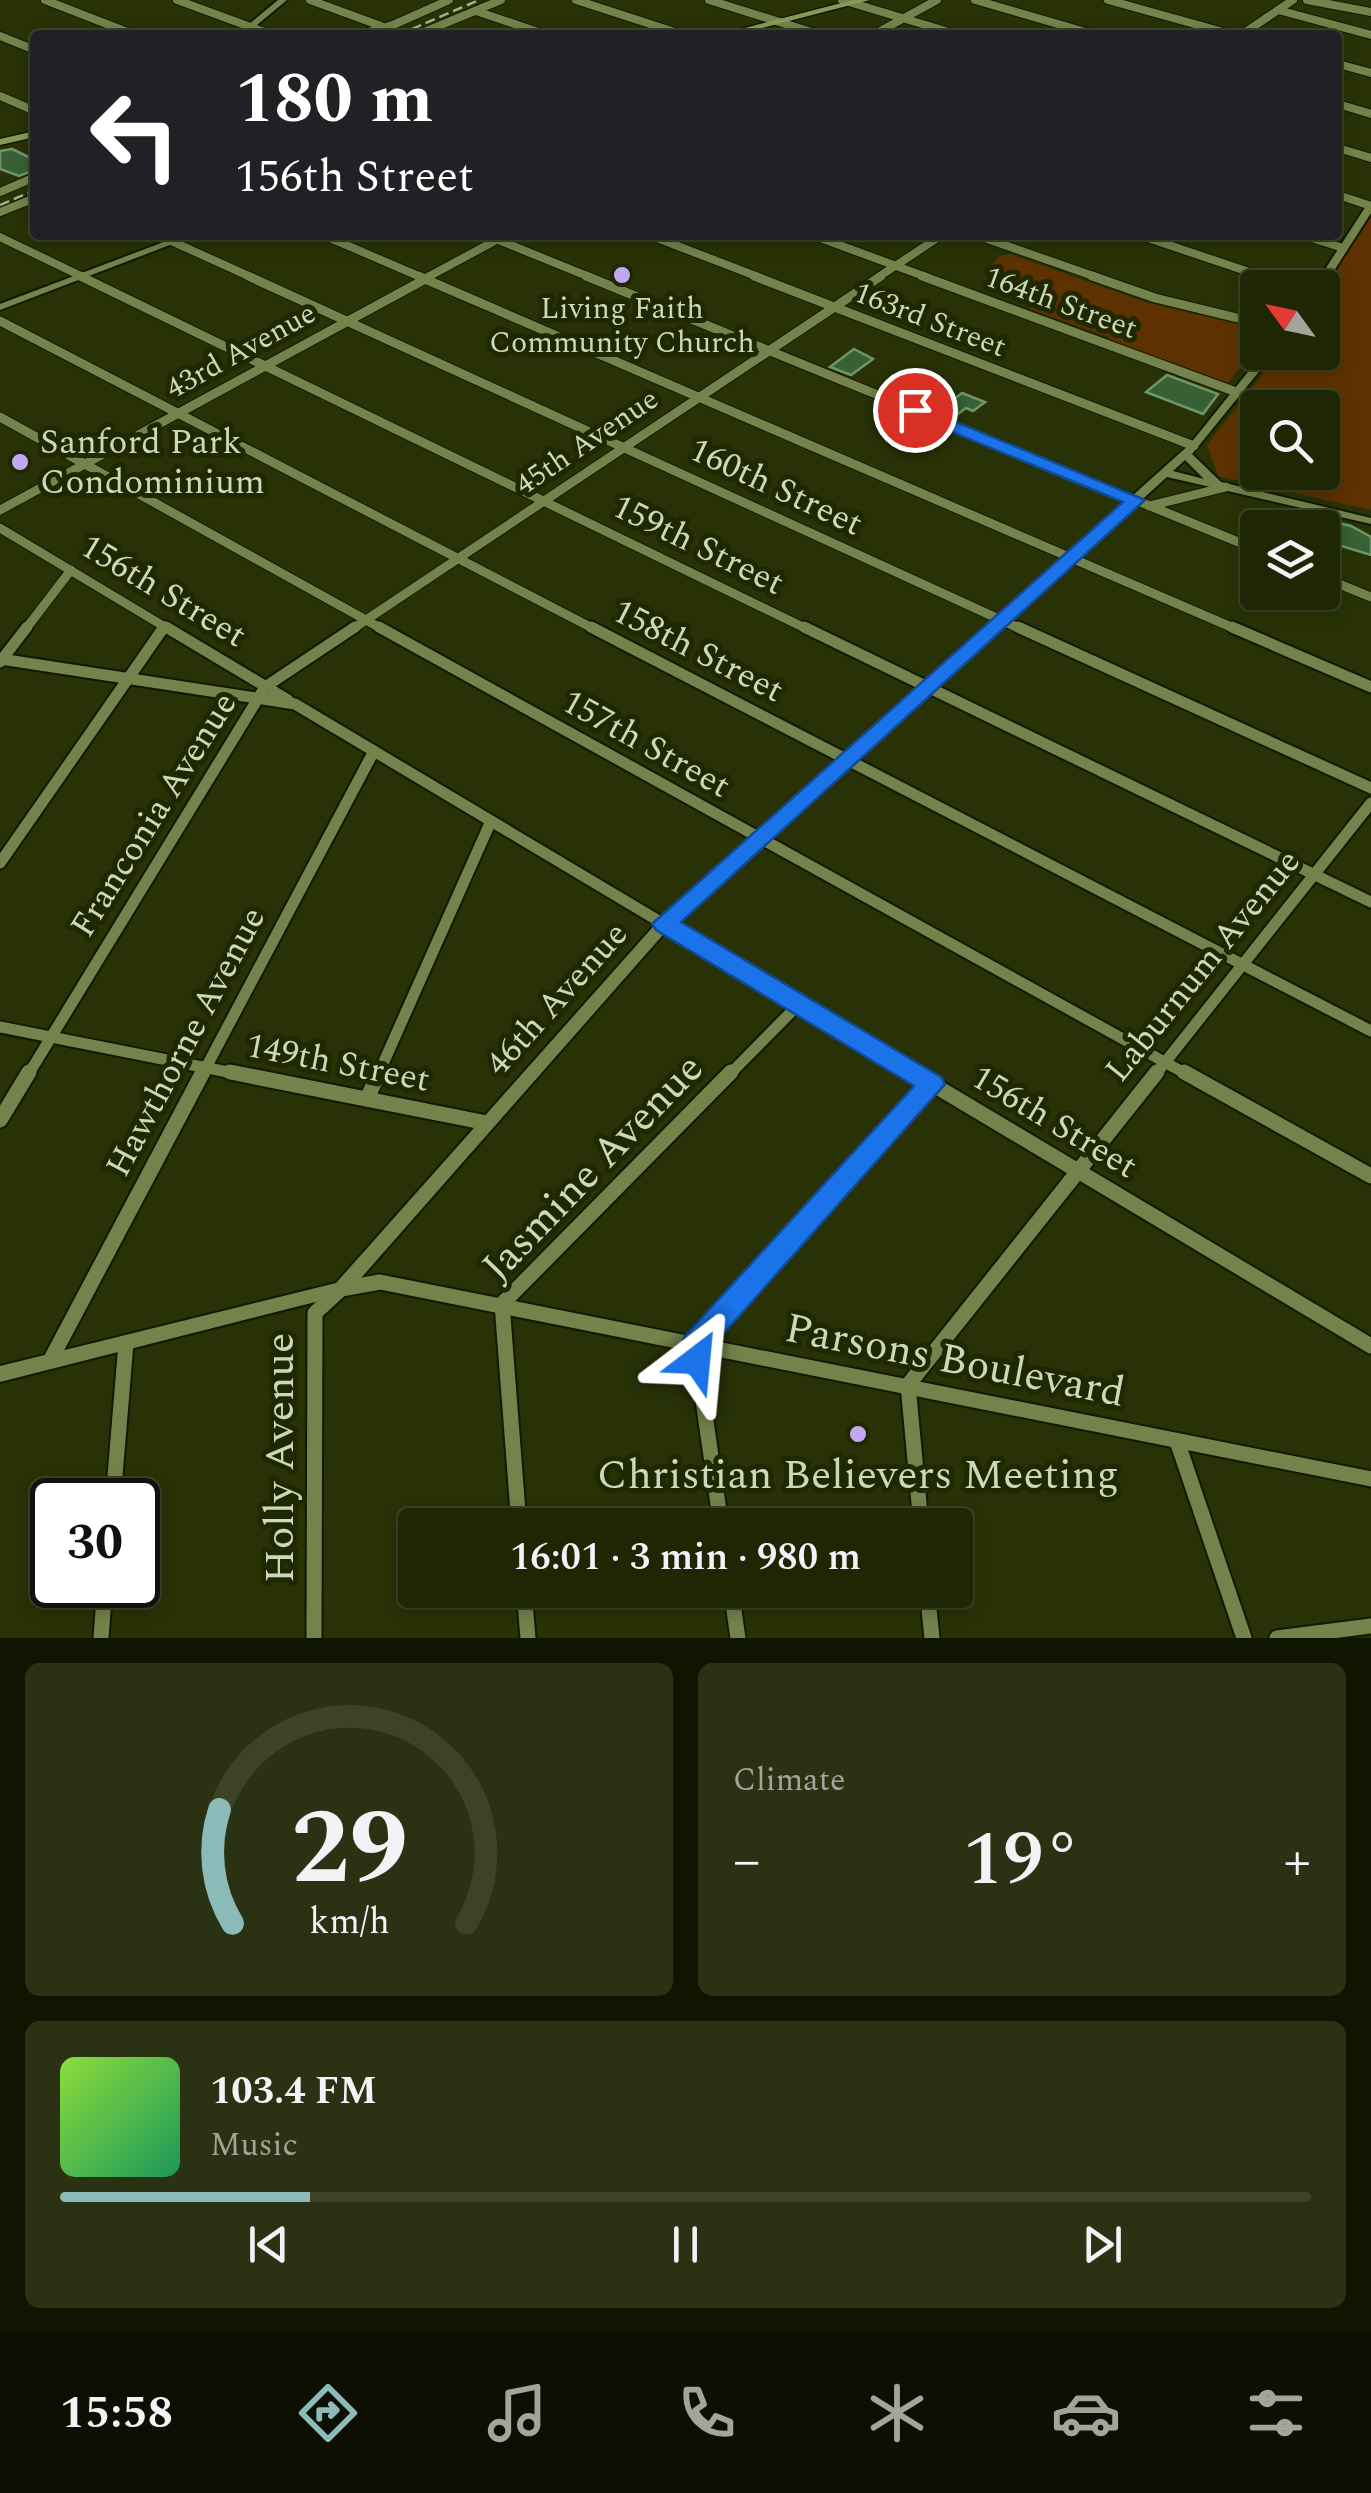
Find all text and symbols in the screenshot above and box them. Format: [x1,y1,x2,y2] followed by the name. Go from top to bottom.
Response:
[235,47,433,153] text: 180 m
[70,70,200,200] icon: left
[235,143,474,212] text: 156th Street
[978,254,1144,352] street label: 164th Street
[611,264,633,286] marker: Living Faith Community Church
[847,270,1013,370] street label: 163rd Street
[1240,270,1340,370] north arrow
[1240,270,1340,610] map controls
[489,286,755,366] place label: Living Faith Community Church
[158,291,324,411] street label: 43rd Avenue
[873,368,958,453] pin
[506,377,668,507] street label: 45th Avenue
[888,383,943,438] icon: arrive
[1240,390,1340,490] button: search
[40,416,265,509] place label: Sanford Park Condominium
[681,424,871,550] street label: 160th Street
[9,451,31,473] marker: Sanford Park Condominium
[603,480,793,610] street label: 159th Street
[1240,510,1340,610] button: layers
[70,520,256,662] street label: 156th Street
[603,585,793,717] street label: 158th Street
[552,676,740,812] street label: 157th Street
[57,682,251,948] street label: Franconia Avenue
[1092,838,1314,1094] street label: Laburnum Avenue
[92,898,280,1186] street label: Hawthorne Avenue
[473,910,641,1088] street label: 46th Avenue
[242,1019,434,1107] street label: 149th Street
[467,1039,719,1297] street label: Jasmine Avenue
[961,1051,1147,1193] street label: 156th Street
[780,1297,1130,1425] street label: Parsons Boulevard
[645,1308,749,1412] position arrow
[249,1333,312,1583] street label: Holly Avenue
[847,1423,869,1445] marker: Christian Believers Meeting
[597,1444,1119,1507] place label: Christian Believers Meeting
[30,1478,160,1608] speed limit sign: 30
[510,1529,861,1587] text: 16:01 · 3 min · 980 m
[733,1756,845,1805] text: Climate
[291,1771,407,1929] text: 29
[963,1804,1081,1918] text: 19°
[733,1820,761,1903] text: −
[1283,1820,1311,1903] text: +
[309,1895,389,1950] text: km/h
[210,2063,377,2121] text: 103.4 FM
[210,2121,298,2170] text: Music
[241,2217,296,2272] icon: previous
[658,2217,713,2272] icon: pause
[1075,2217,1130,2272] icon: next
[293,2378,363,2448] icon: directions
[482,2378,552,2448] icon: music
[672,2378,742,2448] icon: phone
[862,2378,932,2448] icon: climate
[1051,2378,1121,2448] icon: car
[1241,2378,1311,2448] icon: filters
[60,2379,173,2448] text: 15:58

